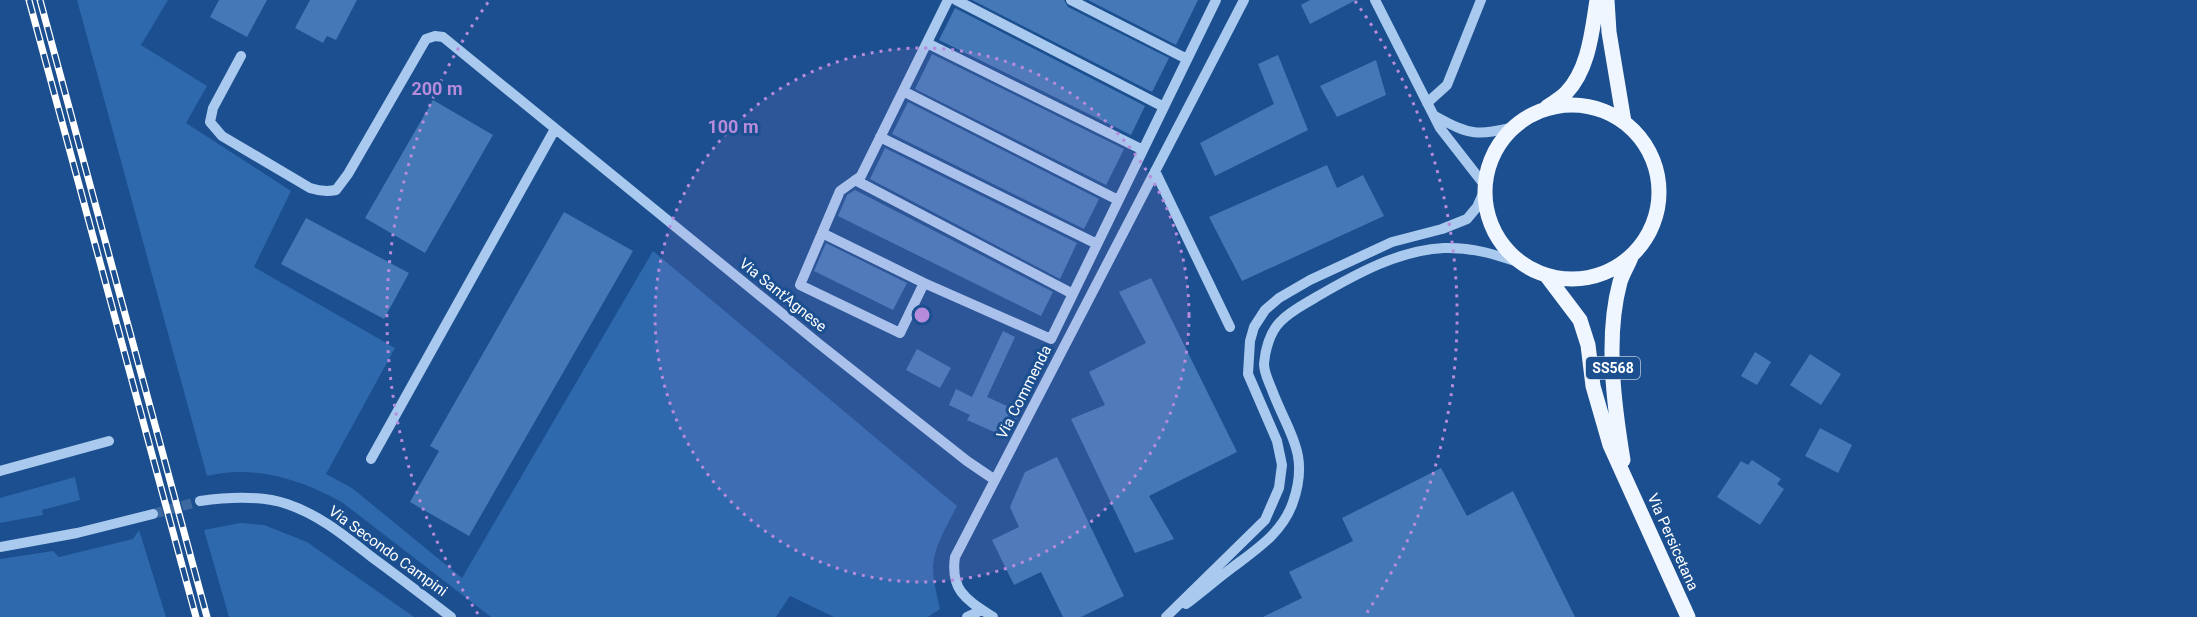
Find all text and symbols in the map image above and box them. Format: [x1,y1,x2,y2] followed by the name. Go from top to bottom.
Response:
[411,78,463,99] text: 200 m
[707,116,759,137] text: 100 m
[736,254,830,336] street label: Via Sant'Agnese
[912,305,932,325] centre of rings
[993,342,1055,442] street label: Via Commenda
[1586,357,1640,379] road number: SS568
[1644,491,1702,593] street label: Via Persicetana
[325,502,451,600] street label: Via Secondo Campini

